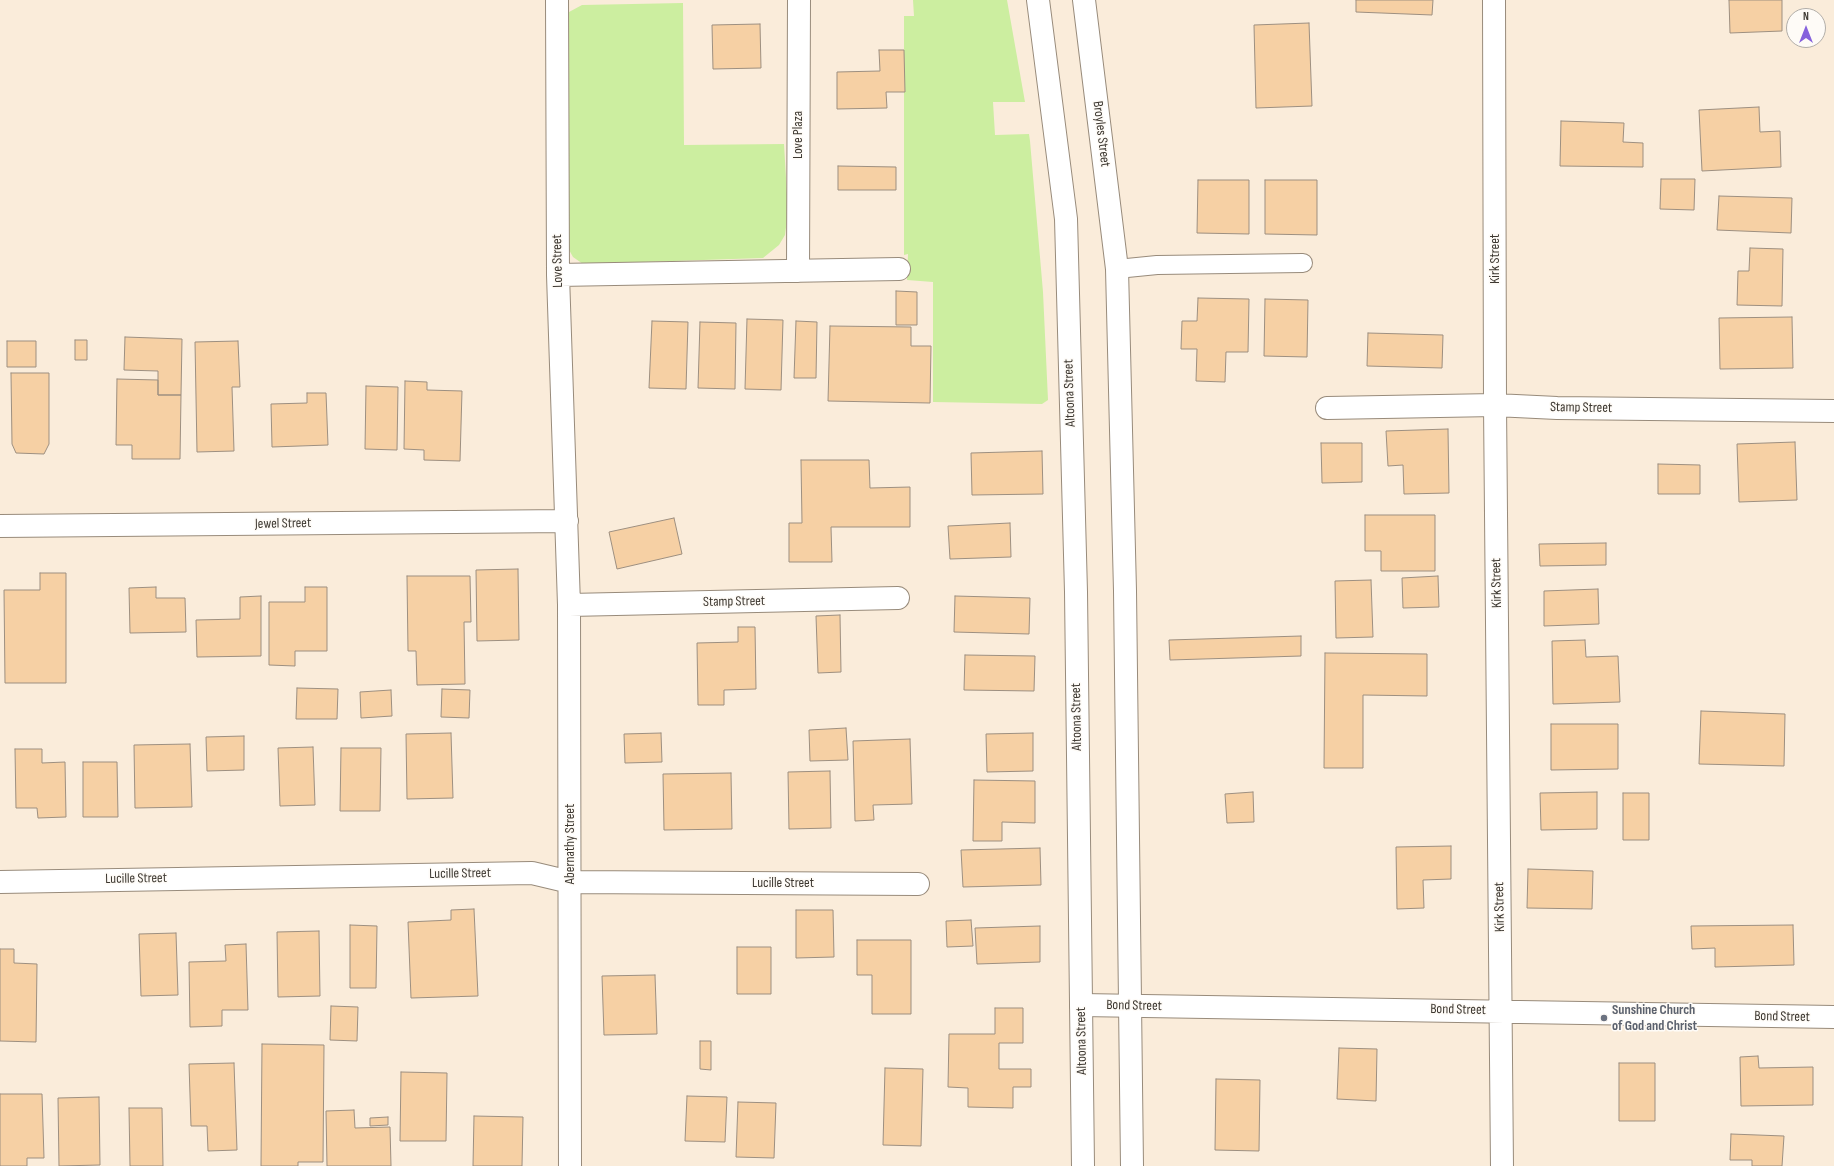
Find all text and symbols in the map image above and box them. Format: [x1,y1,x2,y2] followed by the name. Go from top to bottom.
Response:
[1786,8,1826,48] north arrow
[1803,10,1809,23] text: N
[1089,100,1113,168] street label: Broyles Street
[790,111,806,159] street label: Love Plaza
[549,234,567,288] street label: Love Street
[1487,234,1503,284] street label: Kirk Street
[1060,359,1080,427] street label: Altoona Street
[1550,399,1612,417] street label: Stamp Street
[255,515,311,533] street label: Jewel Street
[1488,558,1506,608] street label: Kirk Street
[703,593,765,611] street label: Stamp Street
[1068,683,1086,751] street label: Altoona Street
[562,804,578,884] street label: Abernathy Street
[429,865,491,883] street label: Lucille Street
[105,870,167,888] street label: Lucille Street
[752,875,814,891] street label: Lucille Street
[1491,882,1509,932] street label: Kirk Street
[1106,997,1162,1015] street label: Bond Street
[1430,1001,1486,1019] street label: Bond Street
[1612,1002,1697,1034] place label: Sunshine Church of God and Christ
[1073,1007,1091,1075] street label: Altoona Street
[1754,1008,1810,1026] street label: Bond Street
[1599,1013,1609,1023] marker: Sunshine Church of God and Christ

